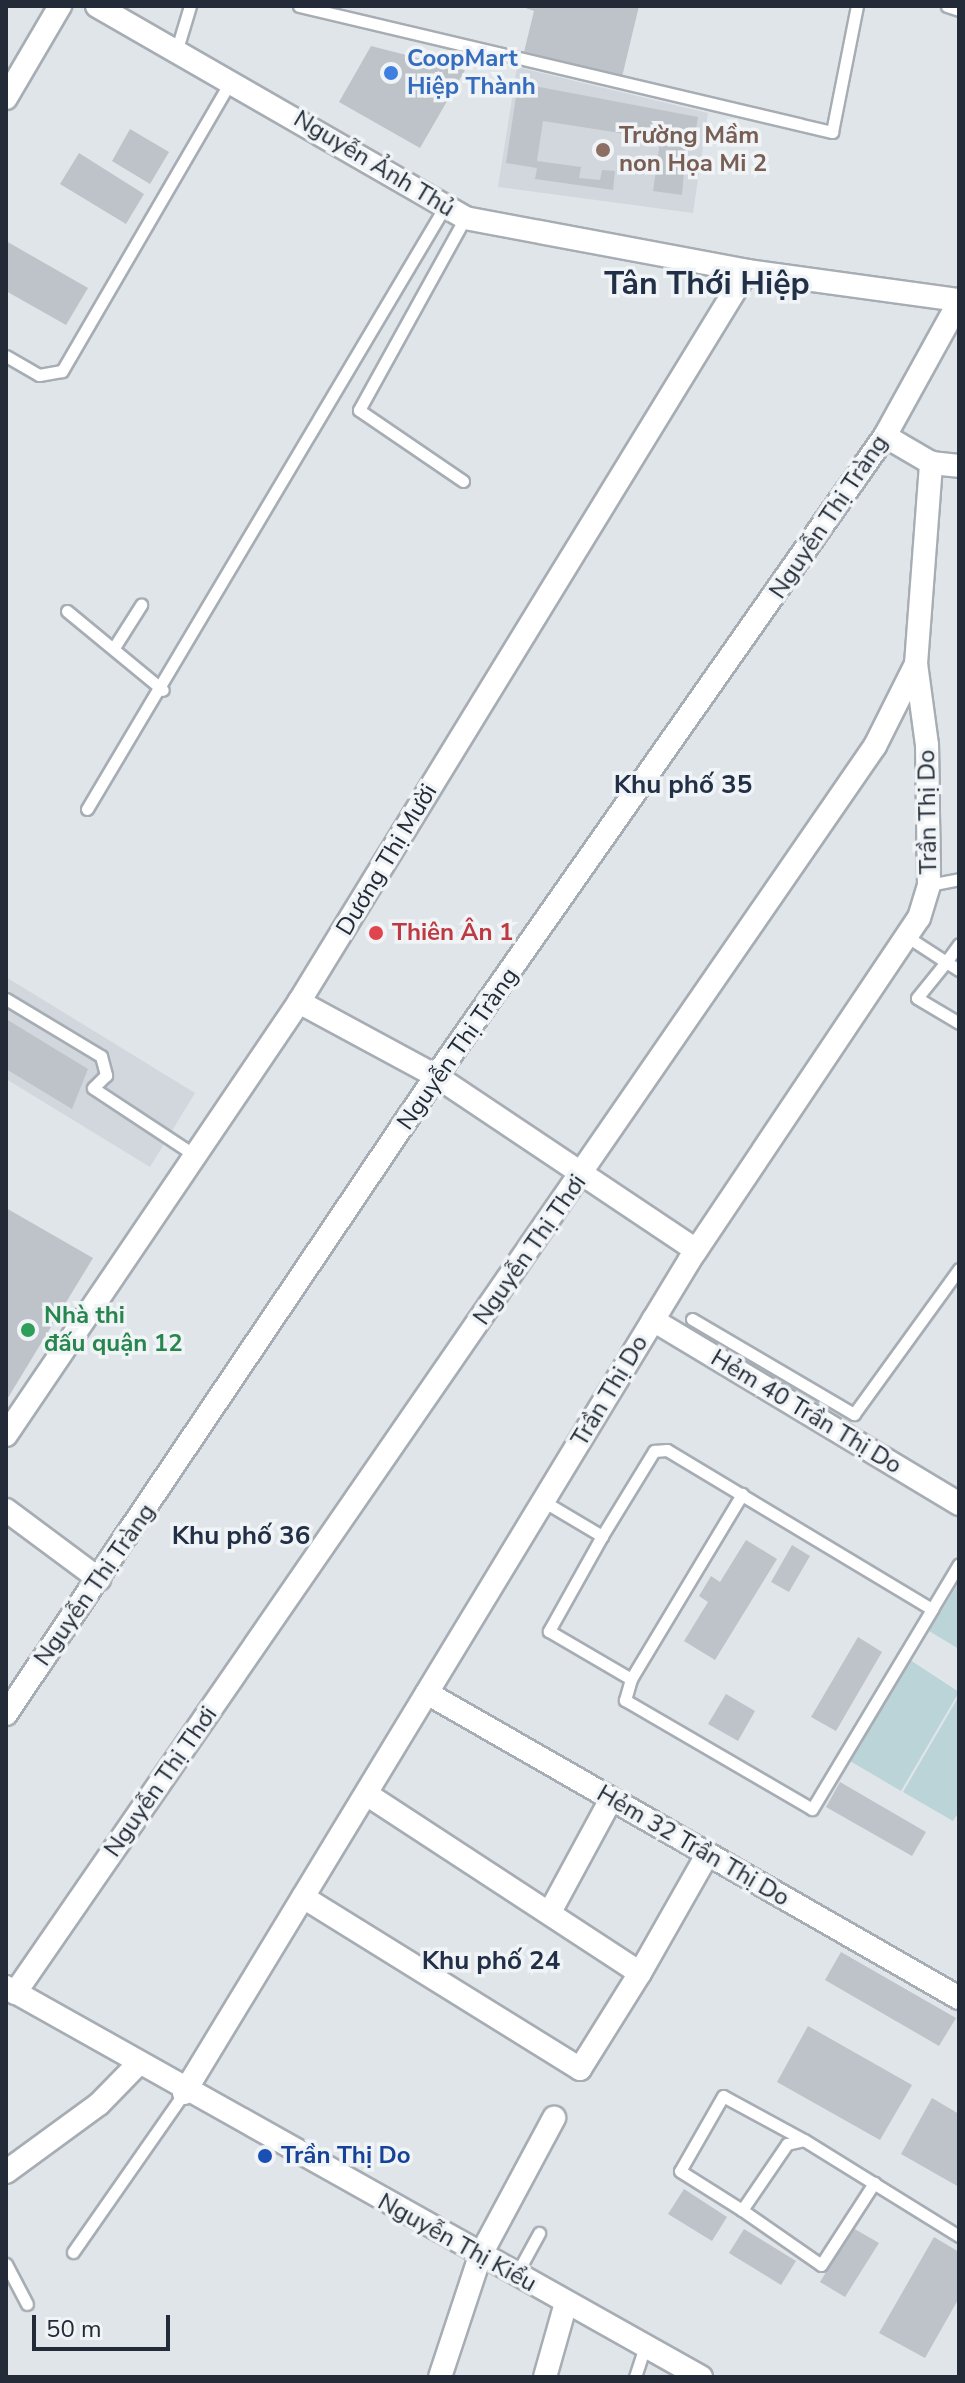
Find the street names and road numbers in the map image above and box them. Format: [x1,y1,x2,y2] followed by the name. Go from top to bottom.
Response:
[288,105,460,223] street label: Nguyễn Ảnh Thủ
[764,430,894,604] street label: Nguyễn Thị Tràng
[913,749,943,875] street label: Trần Thị Do
[331,779,443,941] street label: Dương Thị Mười
[391,962,525,1136] street label: Nguyễn Thị Tràng
[467,1169,593,1331] street label: Nguyễn Thị Thơi
[566,1330,654,1452] street label: Trần Thị Do
[705,1344,907,1480] street label: Hẻm 40 Trần Thị Do
[28,1498,162,1672] street label: Nguyễn Thị Tràng
[98,1701,224,1863] street label: Nguyễn Thị Thơi
[592,1779,794,1913] street label: Hẻm 32 Trần Thị Do
[373,2188,541,2298] street label: Nguyễn Thị Kiểu

